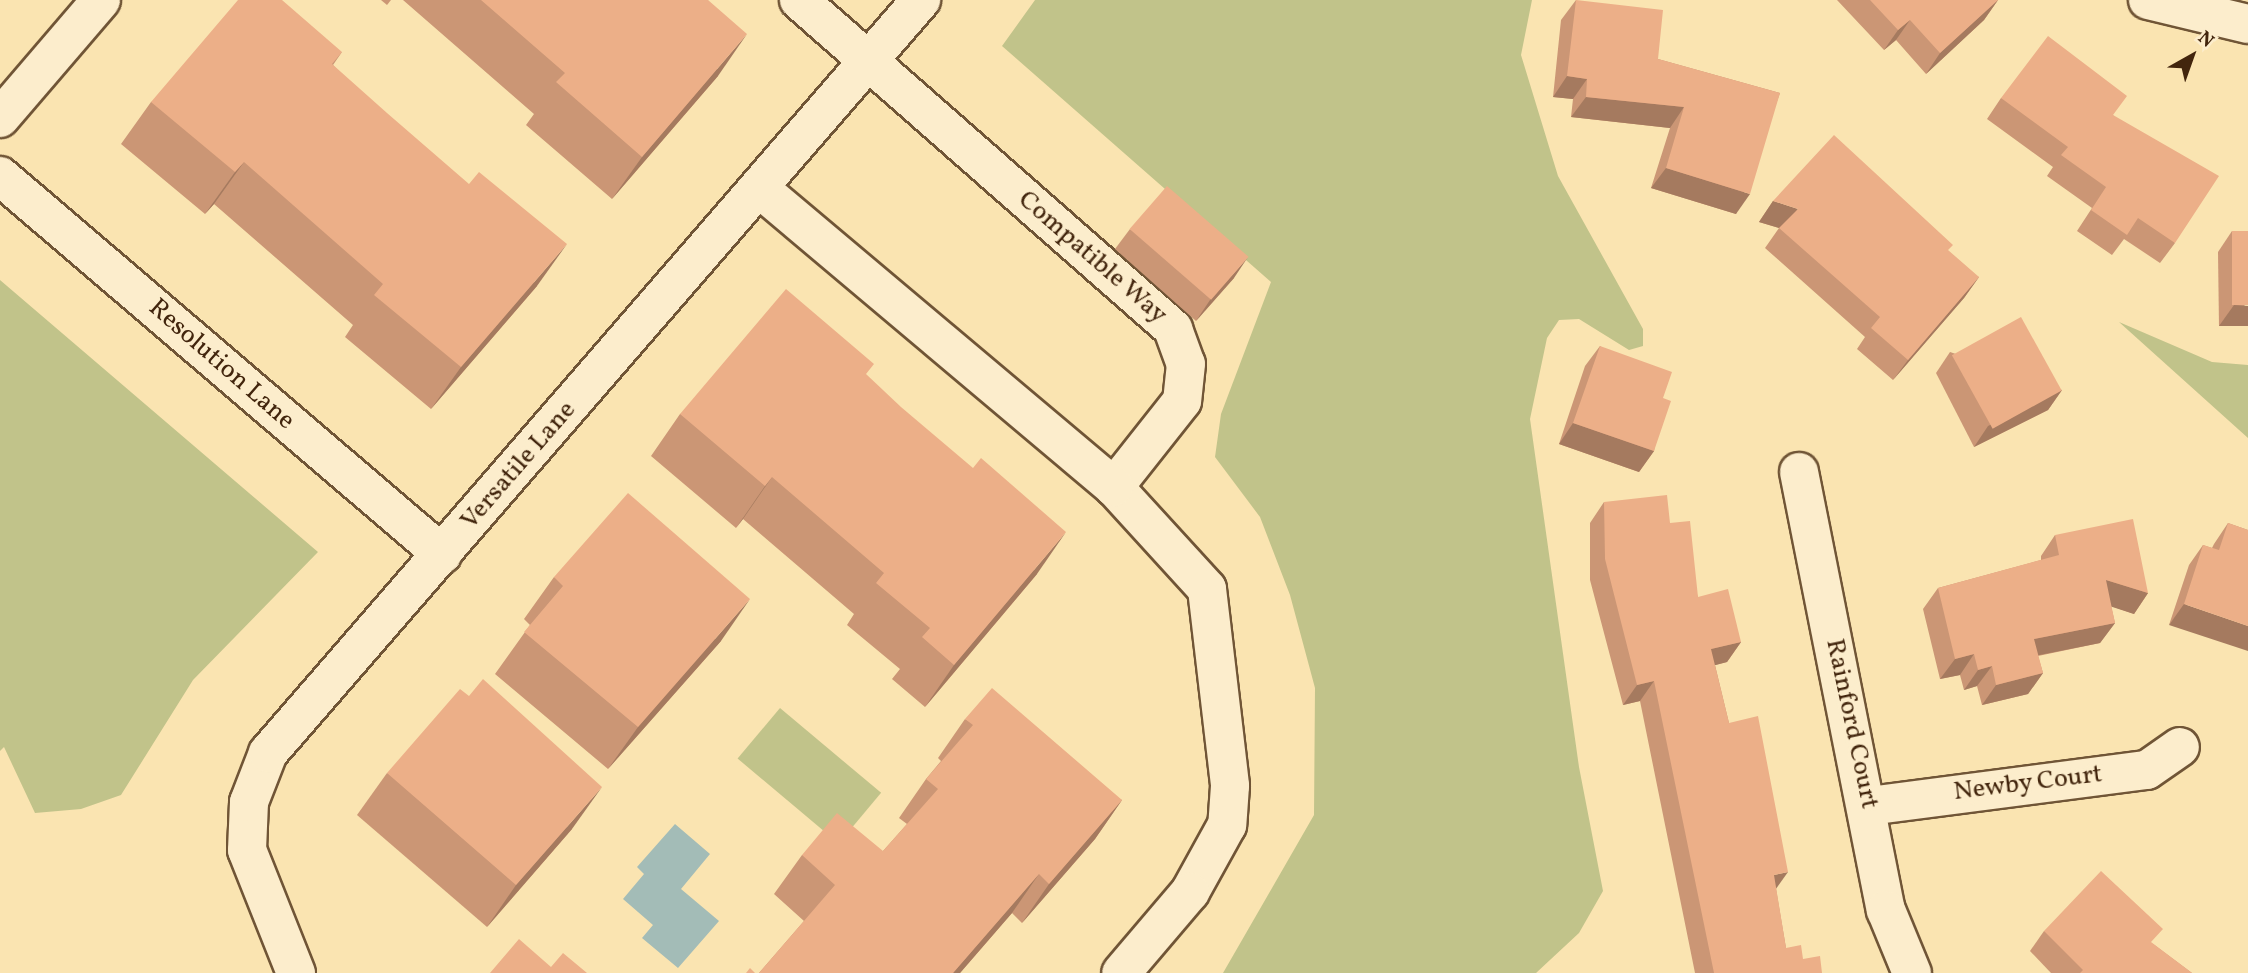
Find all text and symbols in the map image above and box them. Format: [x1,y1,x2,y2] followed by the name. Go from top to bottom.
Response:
[2157,21,2227,91] north arrow
[2192,26,2219,54] text: N
[1011,185,1173,331] street label: Compatible Way
[141,293,301,437] street label: Resolution Lane
[455,395,583,537] street label: Versatile Lane
[1818,636,1884,812] street label: Rainford Court
[1952,759,2104,809] street label: Newby Court

